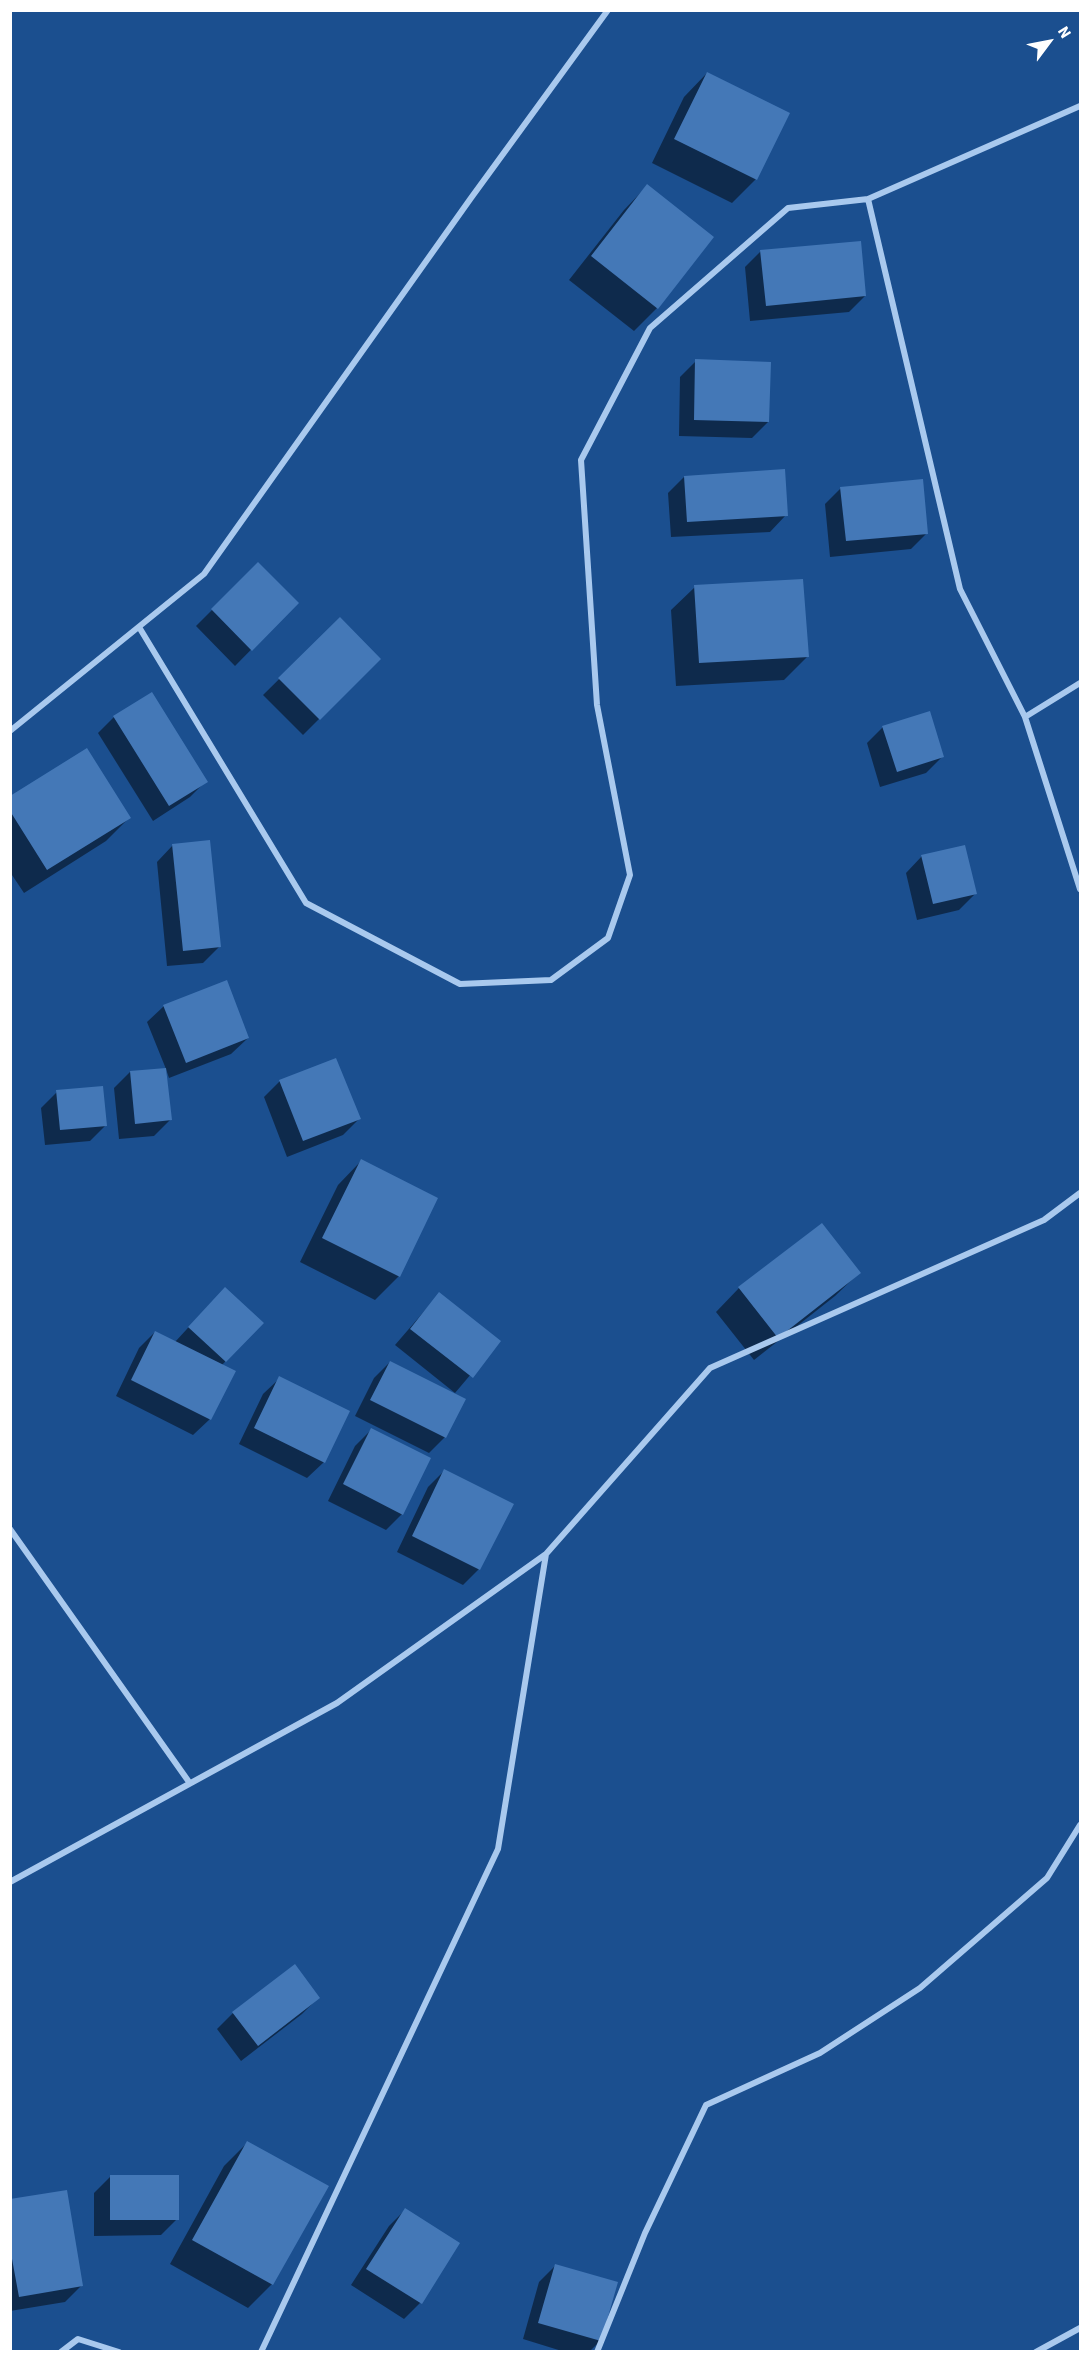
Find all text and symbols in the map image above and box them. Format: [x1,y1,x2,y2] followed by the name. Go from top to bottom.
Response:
[1019,12,1079,72] north arrow
[1052,22,1076,43] text: N

